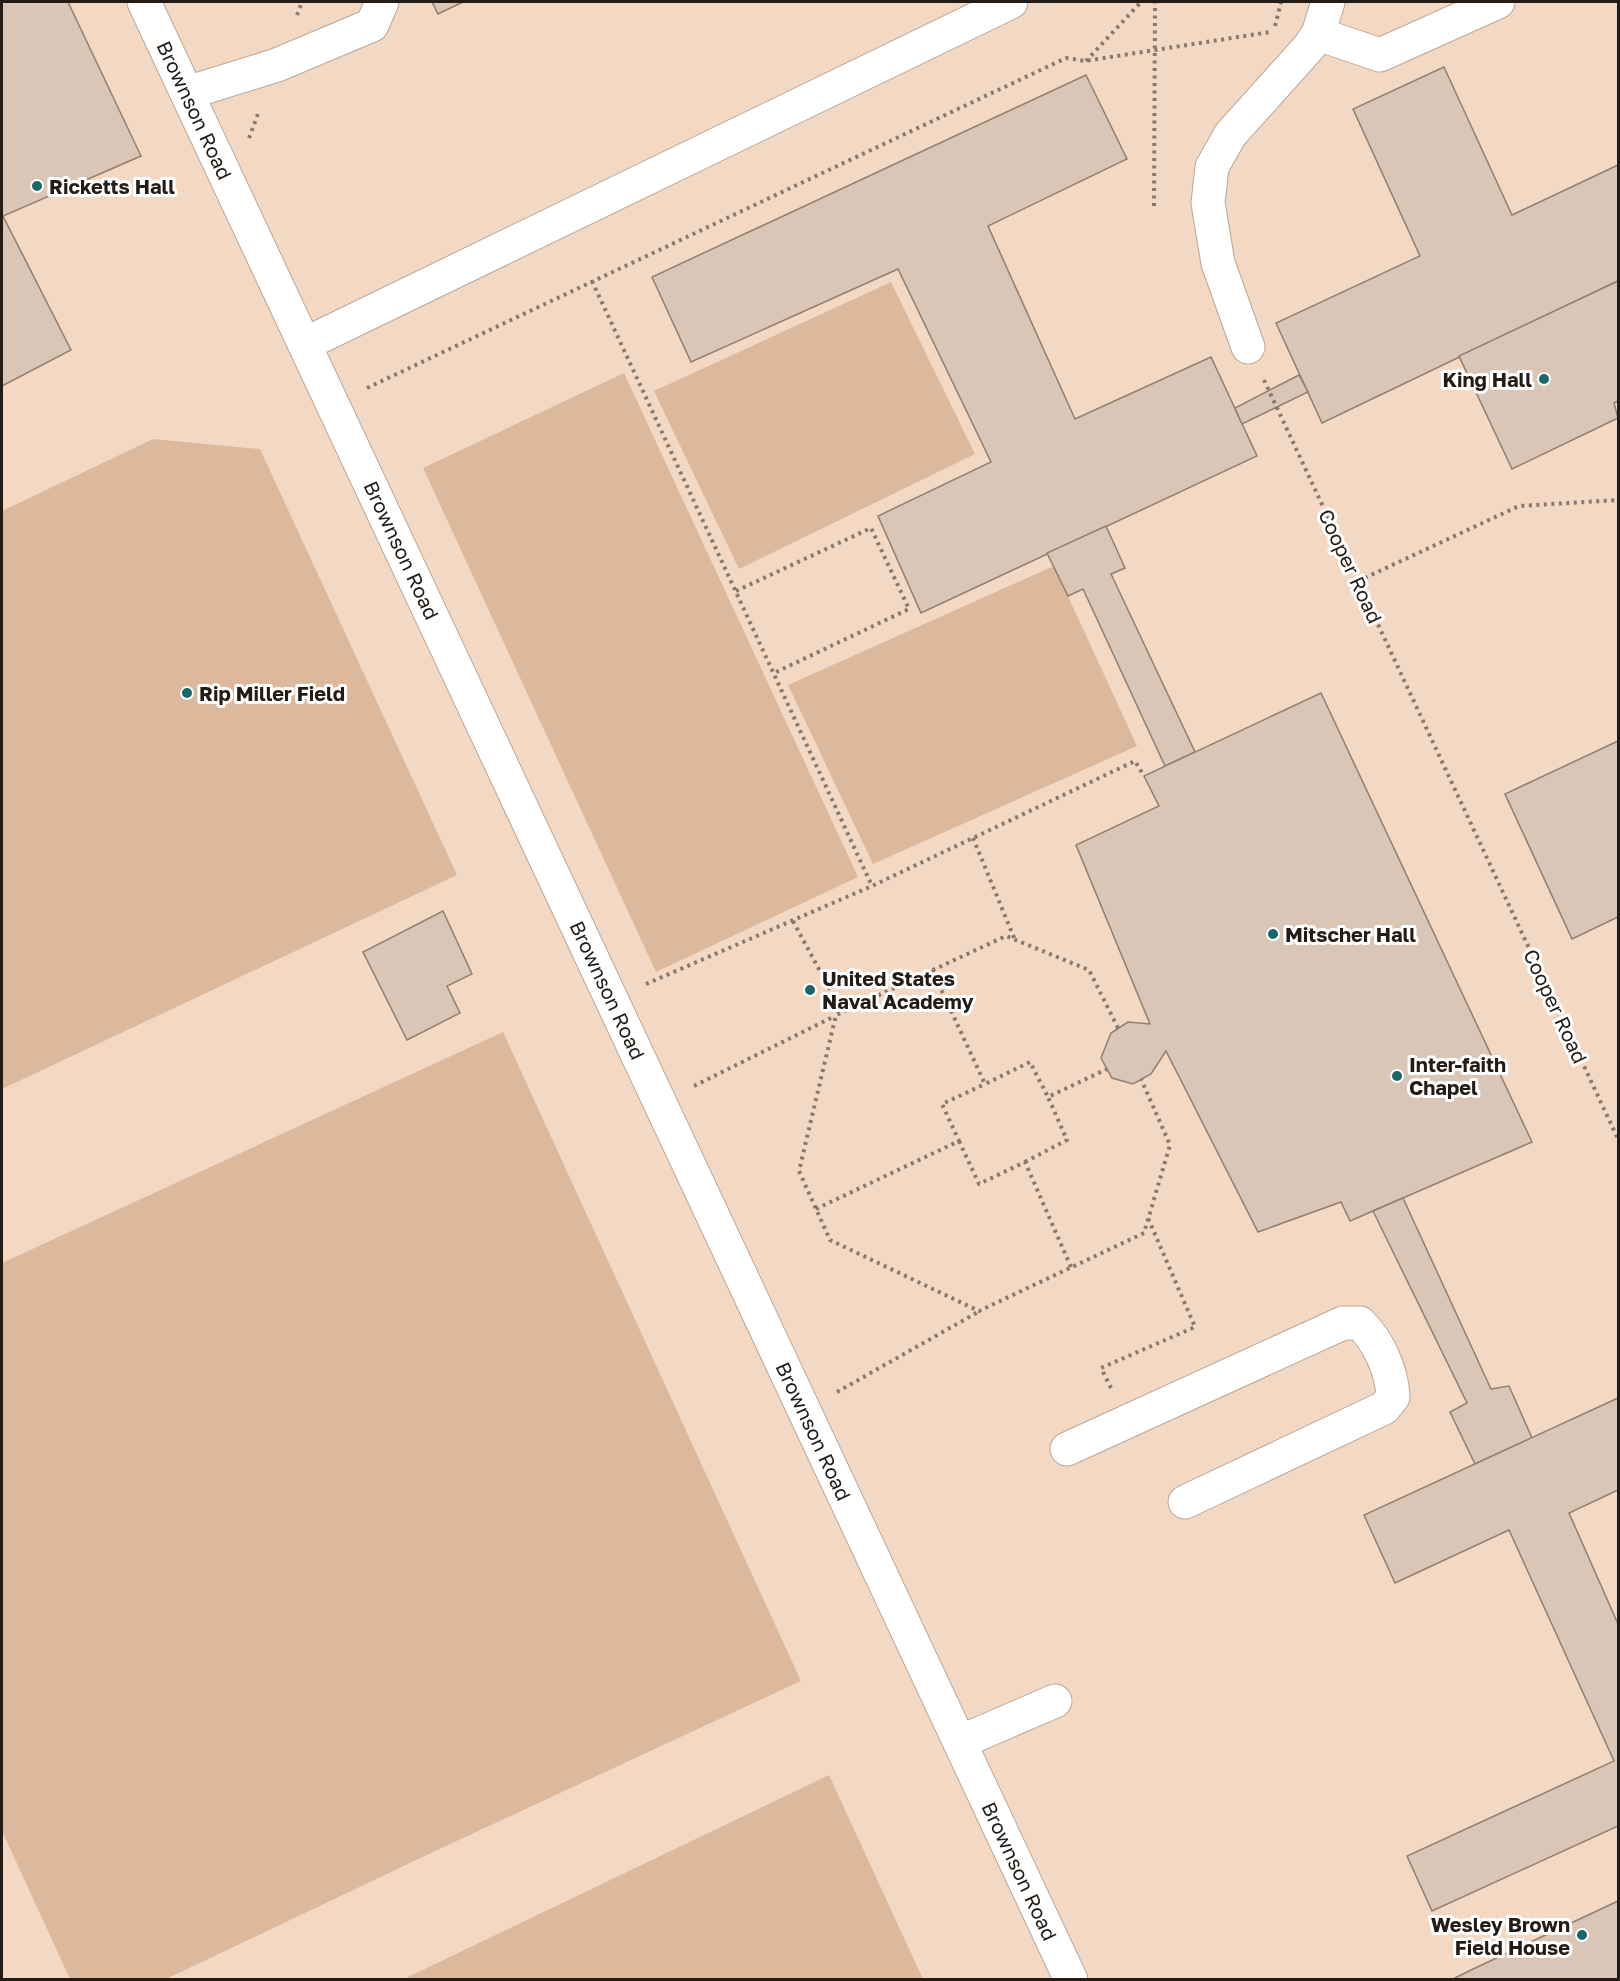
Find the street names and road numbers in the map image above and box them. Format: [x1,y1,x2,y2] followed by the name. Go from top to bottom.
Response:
[152,37,238,183] street label: Brownson Road
[359,477,445,623] street label: Brownson Road
[1314,505,1388,627] street label: Cooper Road
[565,917,651,1063] street label: Brownson Road
[1519,945,1593,1067] street label: Cooper Road
[771,1358,857,1504] street label: Brownson Road
[977,1798,1063,1944] street label: Brownson Road

